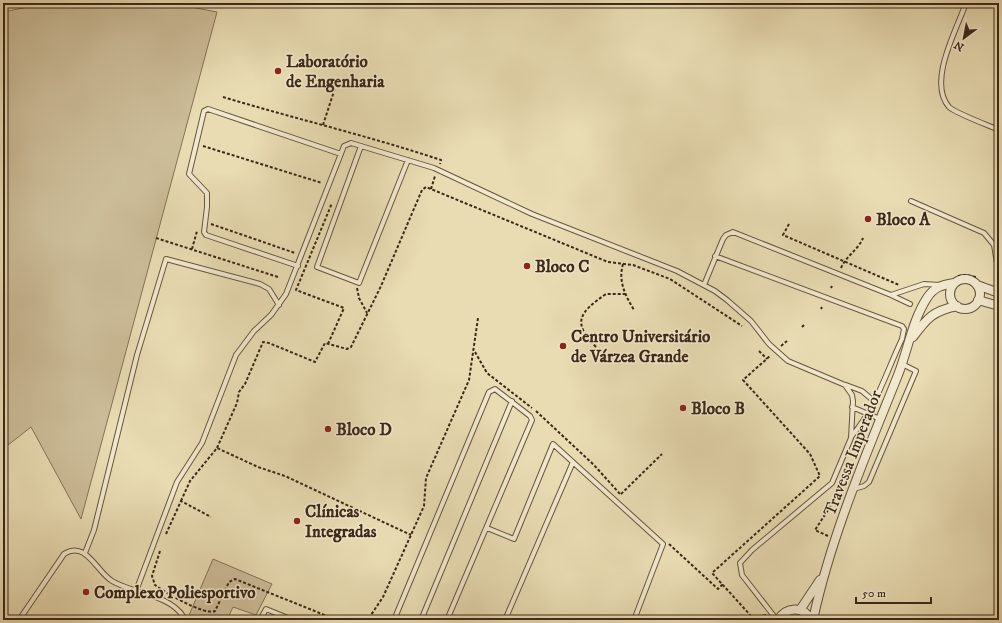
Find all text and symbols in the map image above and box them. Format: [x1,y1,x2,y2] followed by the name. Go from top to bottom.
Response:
[944,18,984,58] north arrow
[952,37,967,54] text: N
[286,51,385,93] place label: Laboratório de Engenharia
[273,66,283,76] marker: Laboratório de Engenharia
[876,209,931,231] place label: Bloco A
[863,214,873,224] marker: Bloco A
[535,256,590,278] place label: Bloco C
[522,261,532,271] marker: Bloco C
[571,326,710,368] place label: Centro Universitário de Várzea Grande
[558,341,568,351] marker: Centro Universitário de Várzea Grande
[819,387,887,520] street label: Travessa Imperador
[691,398,745,420] place label: Bloco B
[678,403,688,413] marker: Bloco B
[336,419,392,441] place label: Bloco D
[323,424,333,434] marker: Bloco D
[305,501,377,543] place label: Clínicas Integradas
[292,516,302,526] marker: Clínicas Integradas
[856,579,931,605] scale bar
[94,582,256,604] place label: Complexo Poliesportivo
[862,586,886,601] text: 50 m
[81,587,91,597] marker: Complexo Poliesportivo

